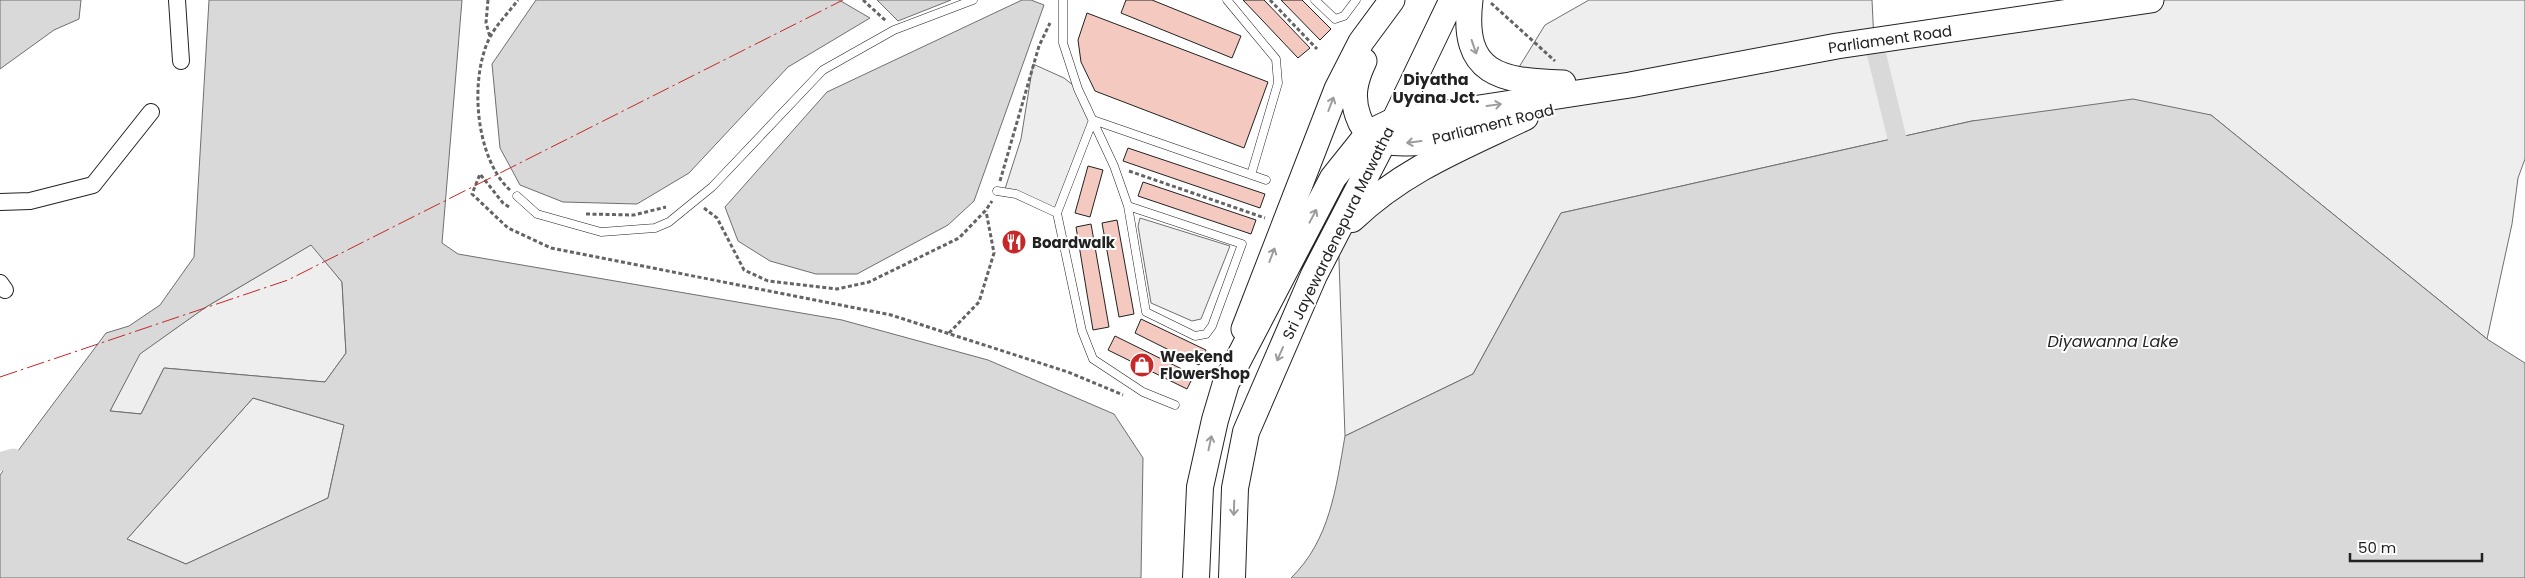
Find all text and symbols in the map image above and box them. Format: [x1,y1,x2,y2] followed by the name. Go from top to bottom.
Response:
[1827,20,1953,58] street label: Parliament Road
[1470,39,1479,55] one-way arrow
[1392,68,1480,109] district label: Diyatha Uyana Jct.
[1327,97,1336,112] one-way arrow
[1430,99,1556,149] street label: Parliament Road
[1486,100,1502,110] one-way arrow
[1277,123,1399,343] street label: Sri Jayewardenepura Mawatha
[1407,137,1423,147] one-way arrow
[1309,209,1318,224] one-way arrow
[1001,229,1027,255] restaurant icon: Boardwalk
[1032,232,1116,253] place label: Boardwalk
[1268,248,1277,264] one-way arrow
[2048,330,2179,353] water label: Diyawanna Lake
[1160,346,1250,384] place label: Weekend FlowerShop
[1274,346,1284,361] one-way arrow
[1129,352,1155,378] shop icon: Weekend FlowerShop
[1206,435,1215,451] one-way arrow
[1230,500,1239,516] one-way arrow
[2350,530,2482,562] scale bar
[2358,537,2396,558] text: 50 m

